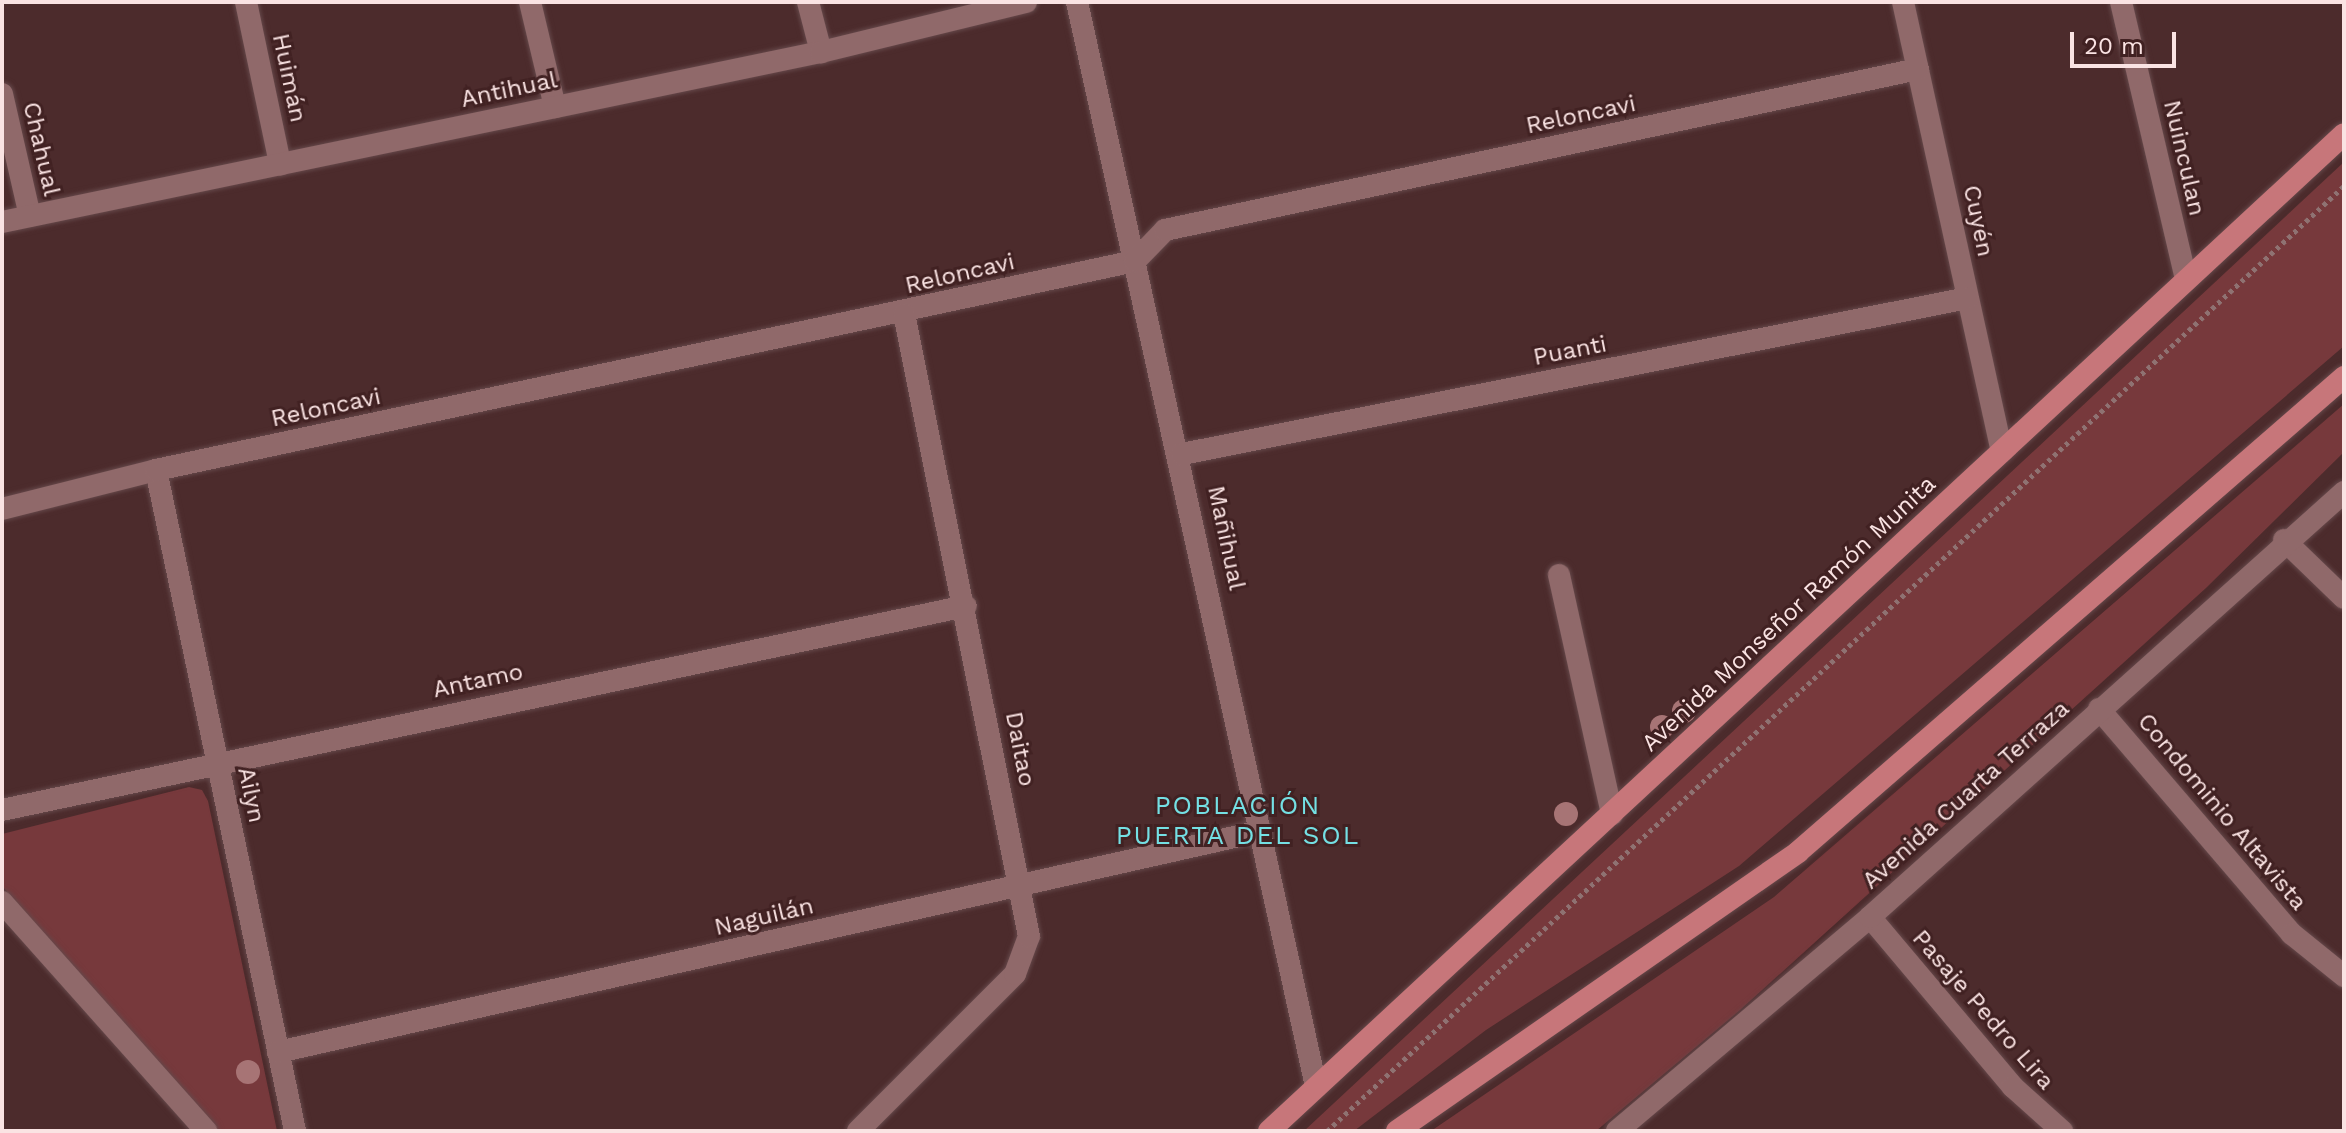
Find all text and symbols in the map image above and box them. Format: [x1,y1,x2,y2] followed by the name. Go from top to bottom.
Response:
[2074,16,2180,66] scale bar
[266,31,312,125] street label: Huimán
[2084,32,2144,60] text: 20 m
[458,66,560,114] street label: Antihual
[1523,89,1639,141] street label: Reloncavi
[2157,98,2211,218] street label: Nuinculan
[16,99,66,199] street label: Chahual
[1956,183,2000,259] street label: Cuyén
[902,247,1018,301] street label: Reloncavi
[1531,330,1609,372] street label: Puanti
[268,382,384,434] street label: Reloncavi
[1636,470,1942,758] street label: Avenida Monseñor Ramón Munita
[1201,483,1251,593] street label: Mañihual
[430,657,526,705] street label: Antamo
[1856,694,2076,896] street label: Avenida Cuarta Terraza
[2131,707,2313,917] street label: Condominio Altavista
[999,709,1041,789] street label: Daitao
[231,765,271,825] street label: Ailyn
[1115,790,1361,852] district label: POBLACIÓN PUERTA DEL SOL
[712,892,816,942] street label: Naguilán
[1906,924,2060,1096] street label: Pasaje Pedro Lira

